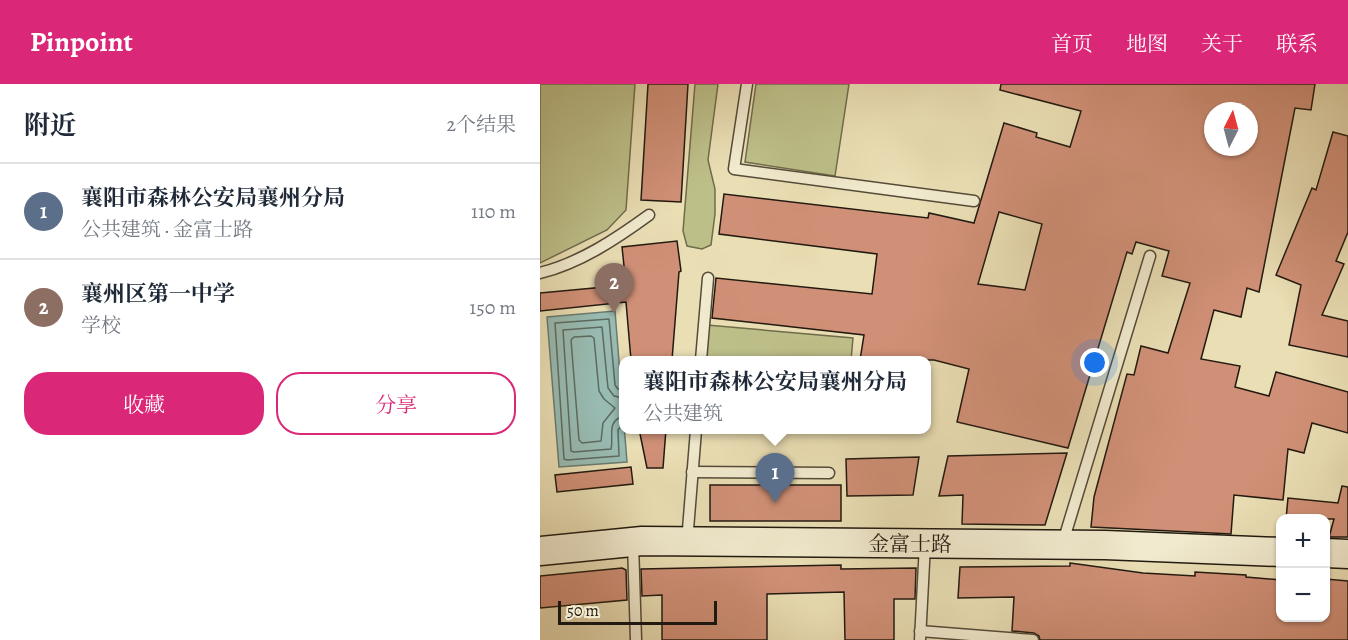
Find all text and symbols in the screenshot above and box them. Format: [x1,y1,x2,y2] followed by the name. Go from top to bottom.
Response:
[30,23,133,61] text: Pinpoint
[1051,30,1093,58] text: 首页
[1126,30,1168,58] text: 地图
[1201,30,1243,58] text: 关于
[1276,30,1318,58] text: 联系
[1204,102,1258,156] north arrow
[24,108,76,143] text: 附近
[447,111,516,138] text: 2个结果
[81,183,345,213] text: 襄阳市森林公安局襄州分局
[40,198,47,225] text: 1
[471,198,516,225] text: 110 m
[81,216,253,243] text: 公共建筑 · 金富士路
[594,264,634,313] pin: 2
[81,279,235,309] text: 襄州区第一中学
[39,294,48,321] text: 2
[469,294,516,321] text: 150 m
[81,312,121,339] text: 学校
[1080,348,1109,377] your location
[619,356,931,434] popup
[643,367,907,397] text: 襄阳市森林公安局襄州分局
[24,372,264,435] button: 收藏
[276,372,516,435] button: 分享
[643,400,723,427] text: 公共建筑
[756,454,794,503] pin: 1
[1276,514,1330,622] map controls
[1276,514,1330,568] button: +
[868,530,952,558] street label: 金富士路
[1276,568,1330,622] button: −
[558,598,717,626] scale bar
[567,600,599,622] text: 50 m

